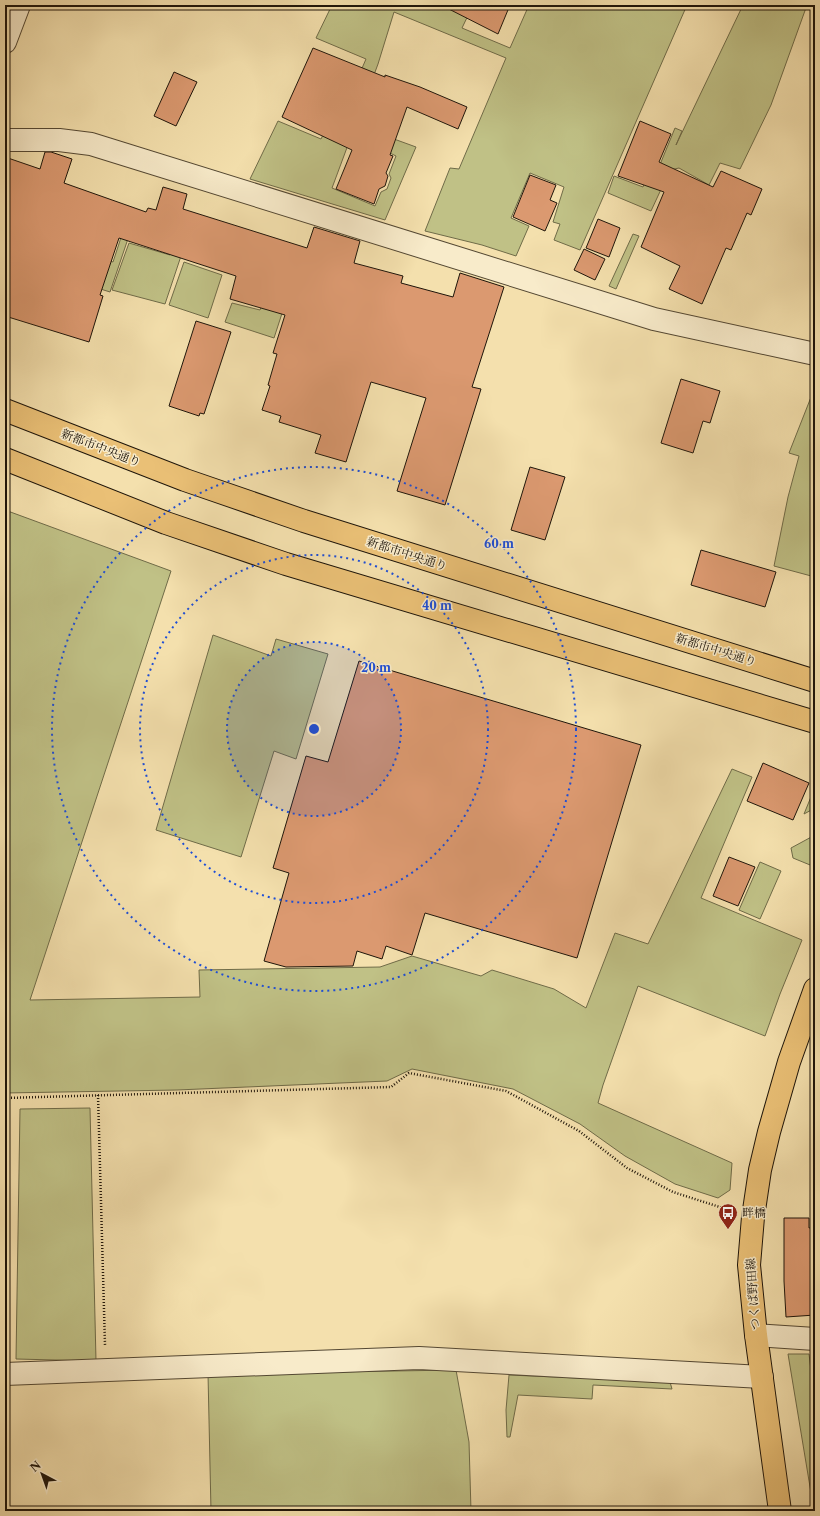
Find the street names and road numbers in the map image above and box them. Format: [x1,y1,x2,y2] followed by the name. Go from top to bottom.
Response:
[59,425,143,470] street label: 新都市中央通り
[365,533,449,574] street label: 新都市中央通り
[674,630,759,669] street label: 新都市中央通り
[743,1258,762,1330] street label: つくば野田線

